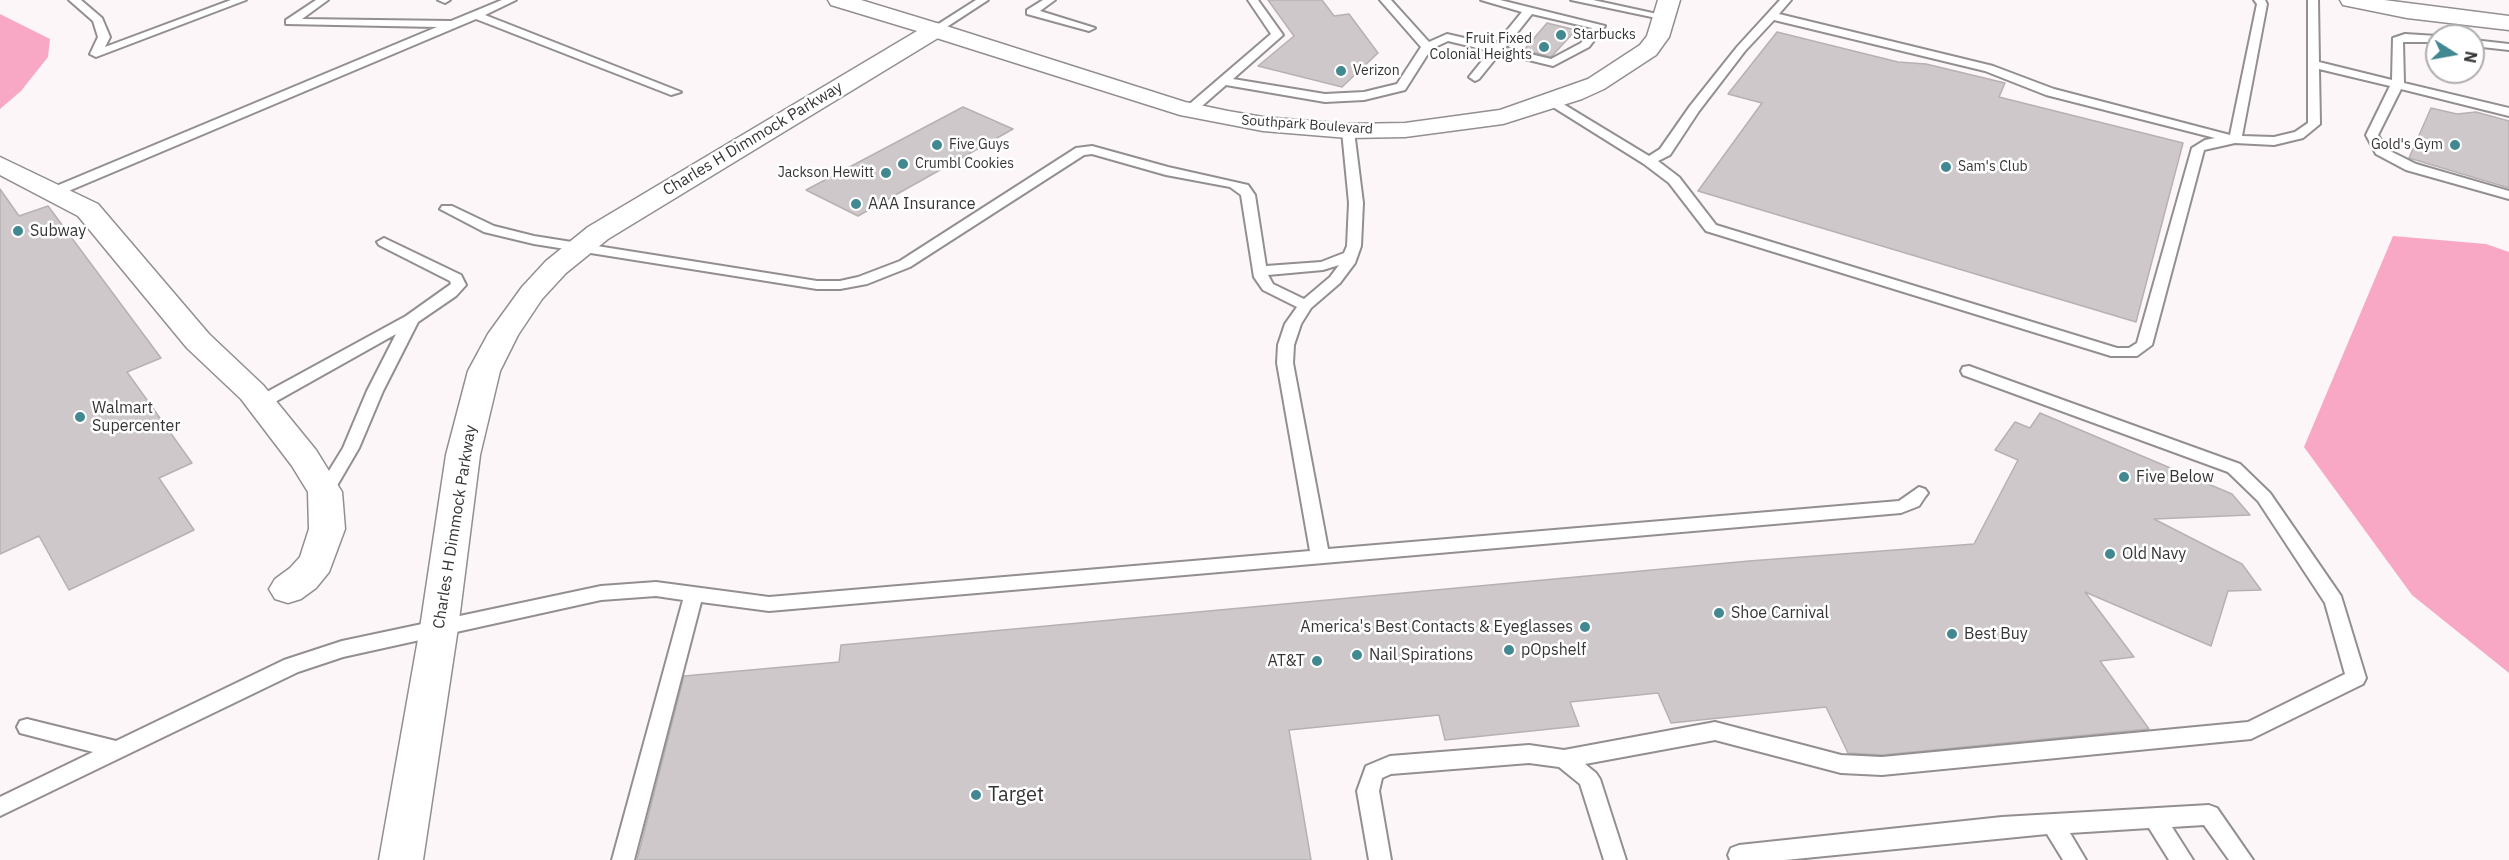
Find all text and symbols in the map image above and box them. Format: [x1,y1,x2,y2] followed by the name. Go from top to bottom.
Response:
[2425,24,2485,84] north arrow
[1573,27,1636,43] place label: Starbucks
[1554,28,1568,42] marker: Starbucks
[1430,31,1532,63] place label: Fruit Fixed Colonial Heights
[1537,40,1551,54] marker: Fruit Fixed Colonial Heights
[2460,49,2482,65] text: N
[1353,63,1400,79] place label: Verizon
[1334,64,1348,78] marker: Verizon
[660,78,846,200] street label: Charles H Dimmock Parkway
[1241,112,1373,138] street label: Southpark Boulevard
[949,137,1010,153] place label: Five Guys
[2371,137,2443,153] place label: Gold's Gym
[930,138,944,152] marker: Five Guys
[2448,138,2462,152] marker: Gold's Gym
[915,156,1014,172] place label: Crumbl Cookies
[896,157,910,171] marker: Crumbl Cookies
[1958,159,2028,175] place label: Sam's Club
[1939,160,1953,174] marker: Sam's Club
[778,165,874,181] place label: Jackson Hewitt
[879,166,893,180] marker: Jackson Hewitt
[868,194,976,214] place label: AAA Insurance
[849,197,863,211] marker: AAA Insurance
[30,221,86,241] place label: Subway
[11,224,25,238] marker: Subway
[92,398,180,436] place label: Walmart Supercenter
[73,410,87,424] marker: Walmart Supercenter
[429,424,481,630] street label: Charles H Dimmock Parkway
[2136,467,2214,487] place label: Five Below
[2117,470,2131,484] marker: Five Below
[2122,544,2186,564] place label: Old Navy
[2103,547,2117,561] marker: Old Navy
[1731,603,1829,623] place label: Shoe Carnival
[1712,606,1726,620] marker: Shoe Carnival
[1300,617,1573,637] place label: America's Best Contacts & Eyeglasses
[1578,620,1592,634] marker: America's Best Contacts & Eyeglasses
[1964,624,2028,644] place label: Best Buy
[1945,627,1959,641] marker: Best Buy
[1521,640,1586,660] place label: pOpshelf
[1502,643,1516,657] marker: pOpshelf
[1369,645,1473,665] place label: Nail Spirations
[1350,648,1364,662] marker: Nail Spirations
[1268,651,1305,671] place label: AT&T
[1310,654,1324,668] marker: AT&T
[988,783,1044,807] place label: Target
[969,788,983,802] marker: Target

